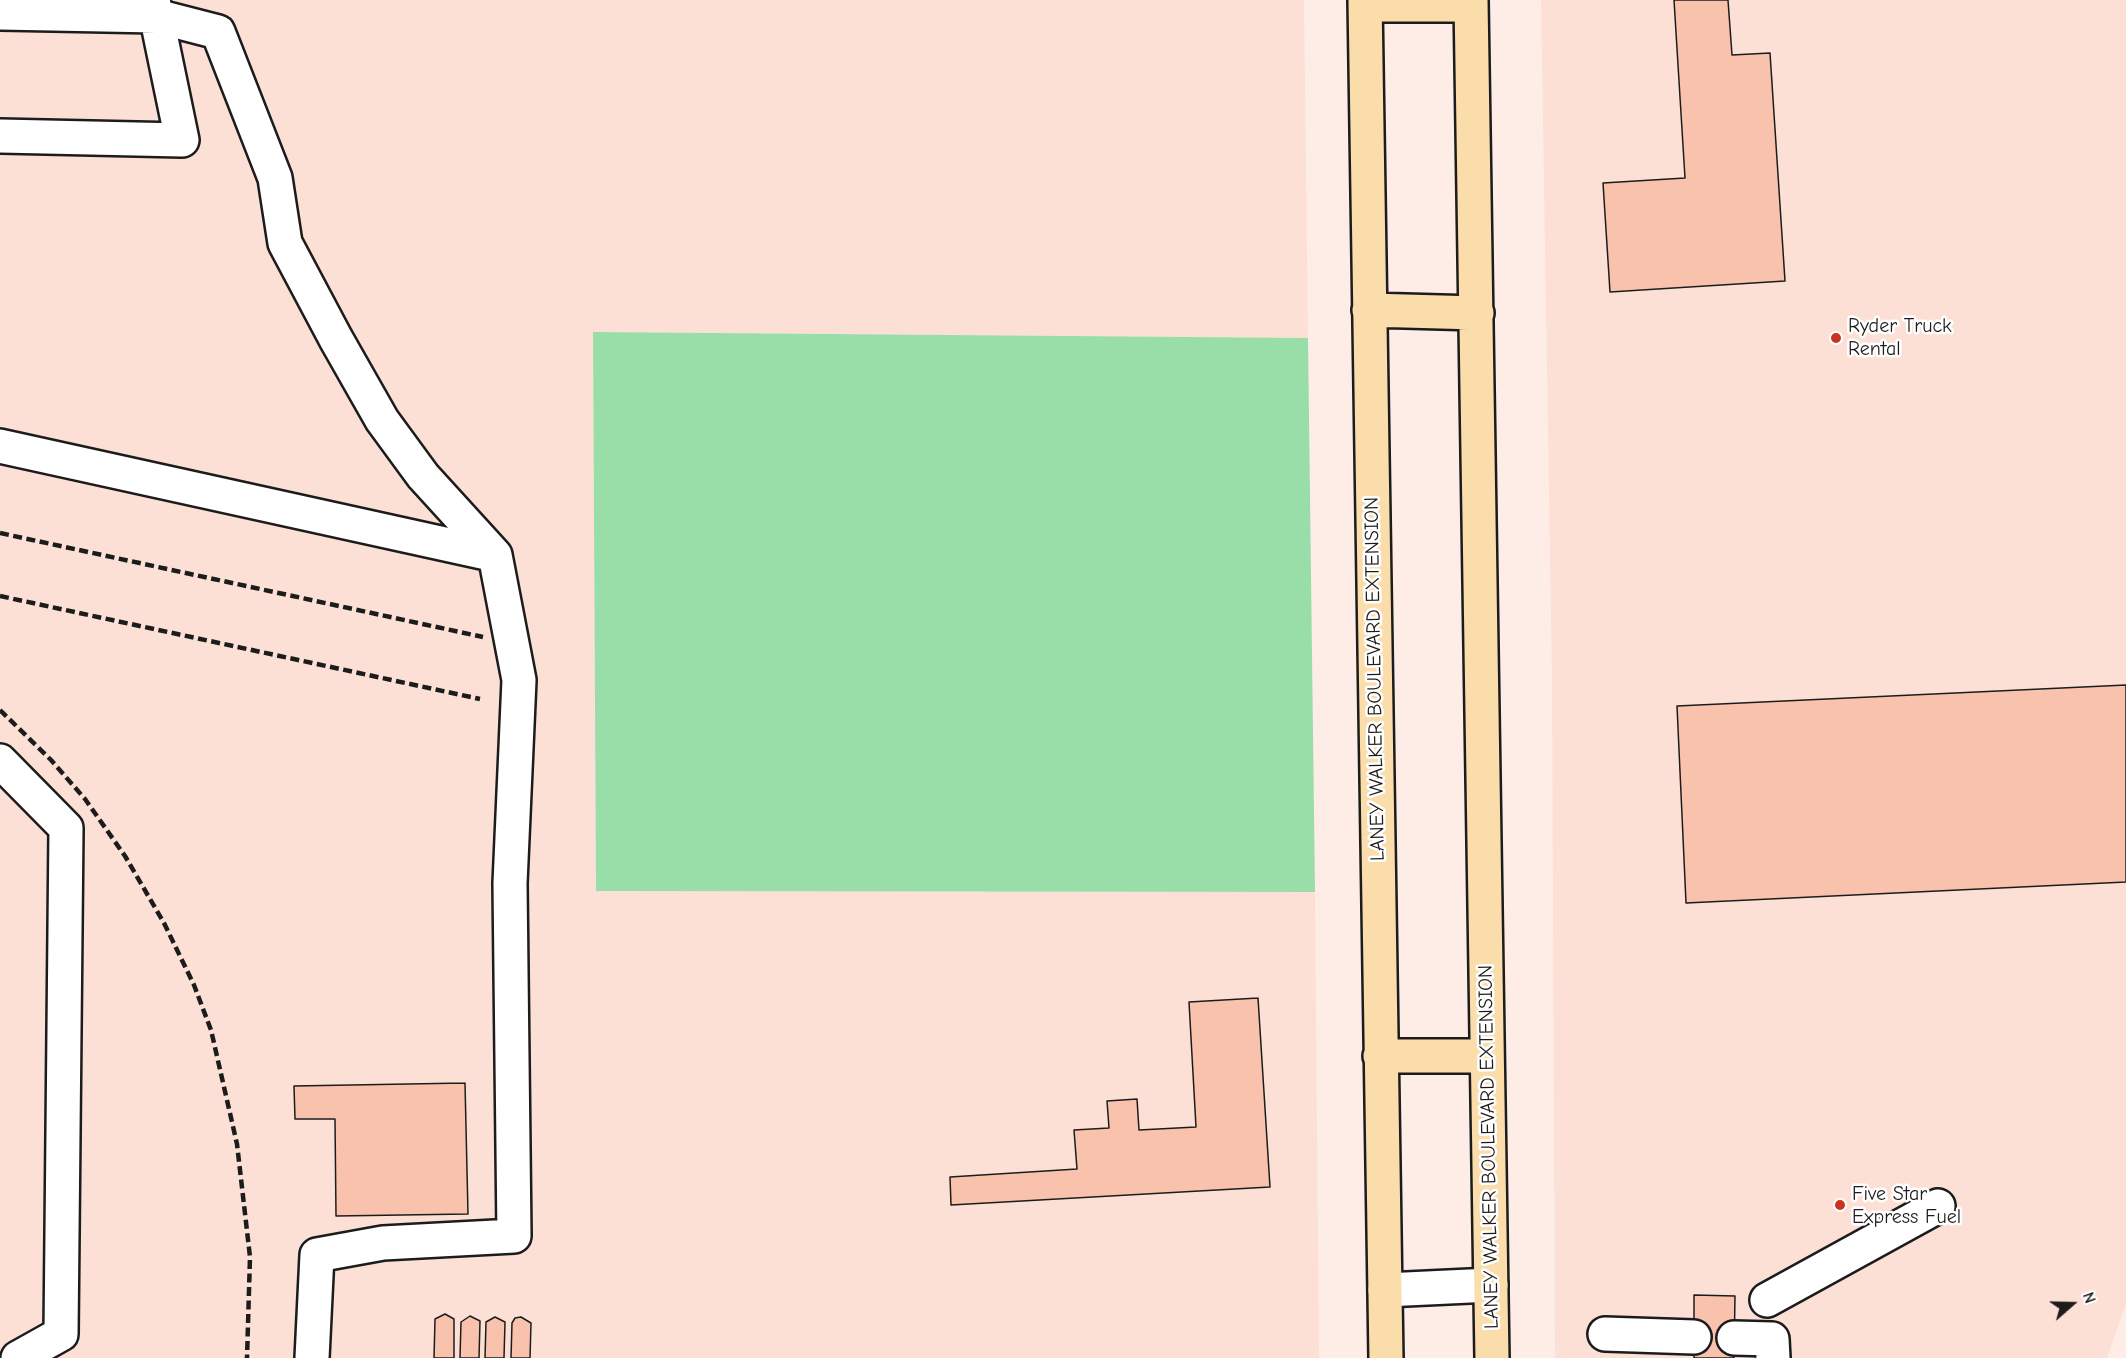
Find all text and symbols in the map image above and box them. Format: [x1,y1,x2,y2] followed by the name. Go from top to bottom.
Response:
[1848,314,1952,361] place label: Ryder Truck Rental
[1829,331,1843,345] marker: Ryder Truck Rental
[1360,497,1390,861] street label: LANEY WALKER BOULEVARD EXTENSION
[1474,965,1504,1329] street label: LANEY WALKER BOULEVARD EXTENSION
[1852,1182,1961,1229] place label: Five Star Express Fuel
[1833,1198,1847,1212] marker: Five Star Express Fuel
[2042,1274,2102,1334] north arrow
[2079,1290,2099,1306] text: N

